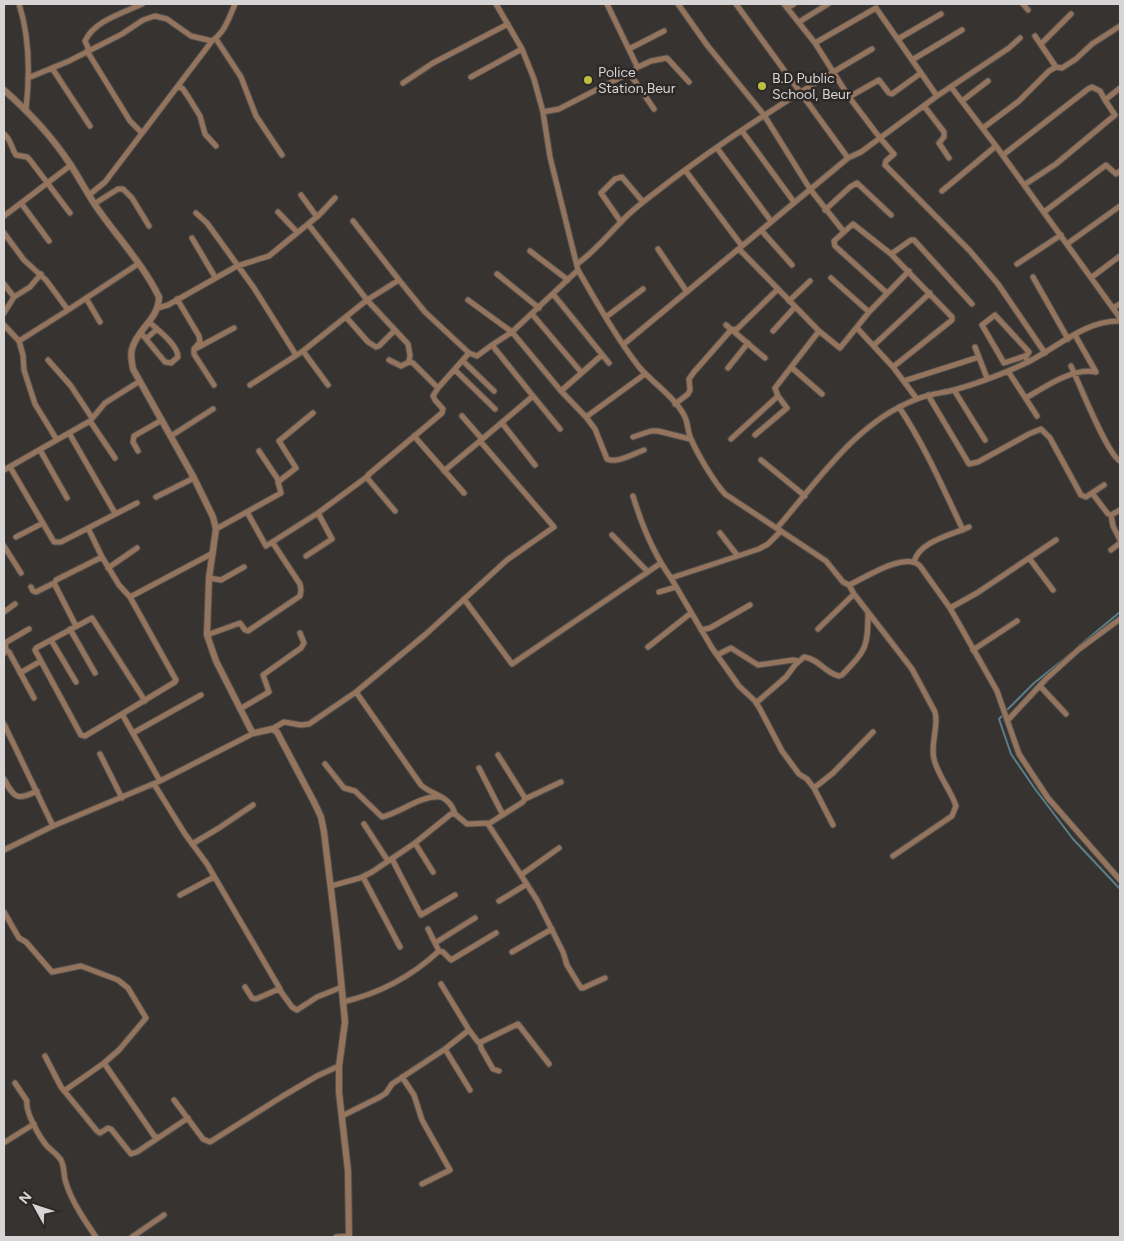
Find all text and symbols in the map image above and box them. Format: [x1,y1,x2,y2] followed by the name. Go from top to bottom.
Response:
[598,64,676,97] place label: Police Station,Beur
[772,70,851,103] place label: B.D Public School, Beur
[582,74,594,86] marker: Police Station,Beur
[756,80,768,92] marker: B.D Public School, Beur
[10,1181,60,1231] north arrow
[15,1188,35,1208] text: N

